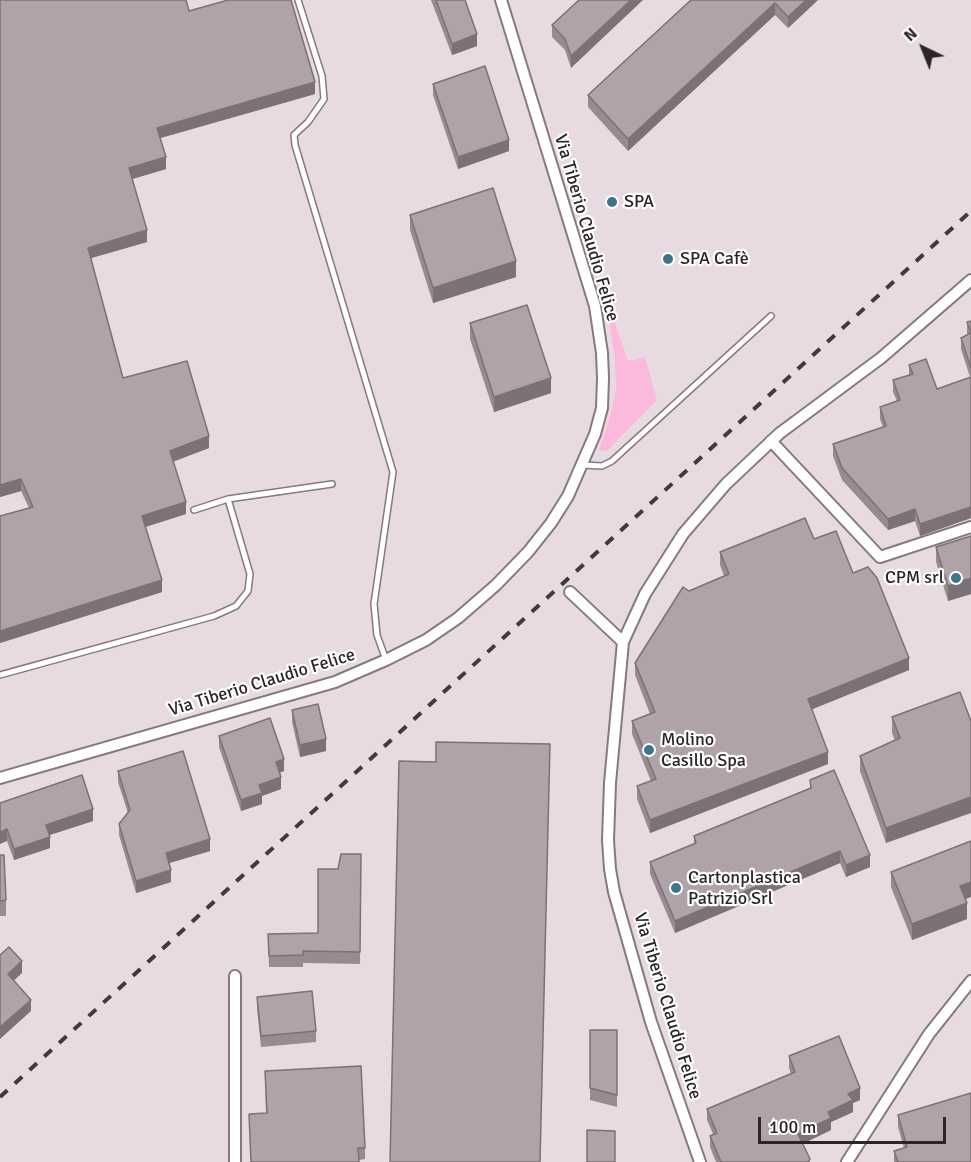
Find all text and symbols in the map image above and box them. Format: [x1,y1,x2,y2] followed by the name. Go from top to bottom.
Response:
[893,18,953,78] north arrow
[900,24,922,46] text: N
[549,132,623,324] street label: Via Tiberio Claudio Felice
[624,191,654,213] place label: SPA
[605,195,619,209] marker: SPA
[680,248,749,270] place label: SPA Cafè
[661,252,675,266] marker: SPA Cafè
[885,567,944,589] place label: CPM srl
[949,571,963,585] marker: CPM srl
[166,644,358,722] street label: Via Tiberio Claudio Felice
[661,729,746,771] place label: Molino Casillo Spa
[642,743,656,757] marker: Molino Casillo Spa
[688,867,801,910] place label: Cartonplastica Patrizio Srl
[669,881,683,895] marker: Cartonplastica Patrizio Srl
[628,910,706,1102] street label: Via Tiberio Claudio Felice
[761,1105,948,1143] scale bar
[769,1116,816,1138] text: 100 m

